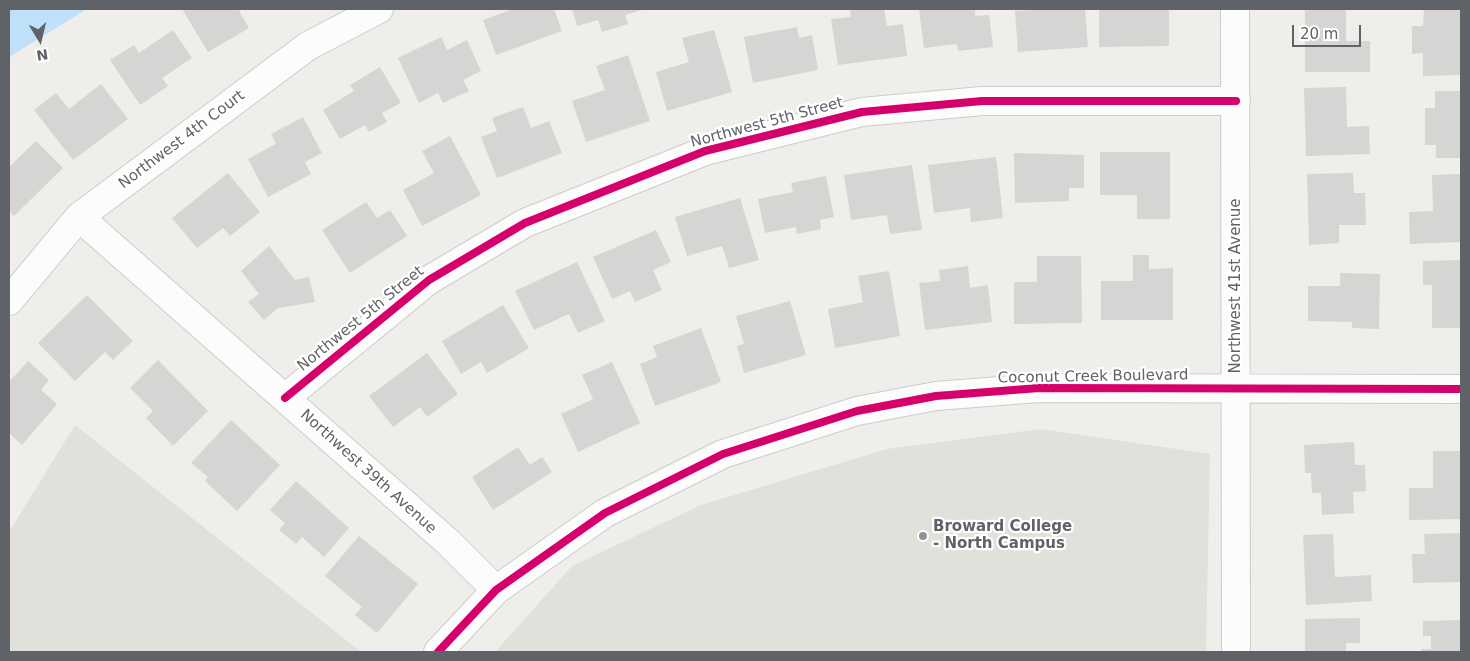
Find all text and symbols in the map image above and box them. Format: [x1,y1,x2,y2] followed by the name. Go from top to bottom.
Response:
[15,15,65,65] north arrow
[1295,15,1364,47] scale bar
[1300,25,1338,43] text: 20 m
[35,46,49,64] text: N
[116,87,248,193] street label: Northwest 4th Court
[689,94,845,152] street label: Northwest 5th Street
[1227,198,1245,374] street label: Northwest 41st Avenue
[294,263,428,375] street label: Northwest 5th Street
[997,366,1189,388] street label: Coconut Creek Boulevard
[296,406,440,538] street label: Northwest 39th Avenue
[933,518,1072,553] place label: Broward College - North Campus
[917,530,929,542] marker: Broward College - North Campus

